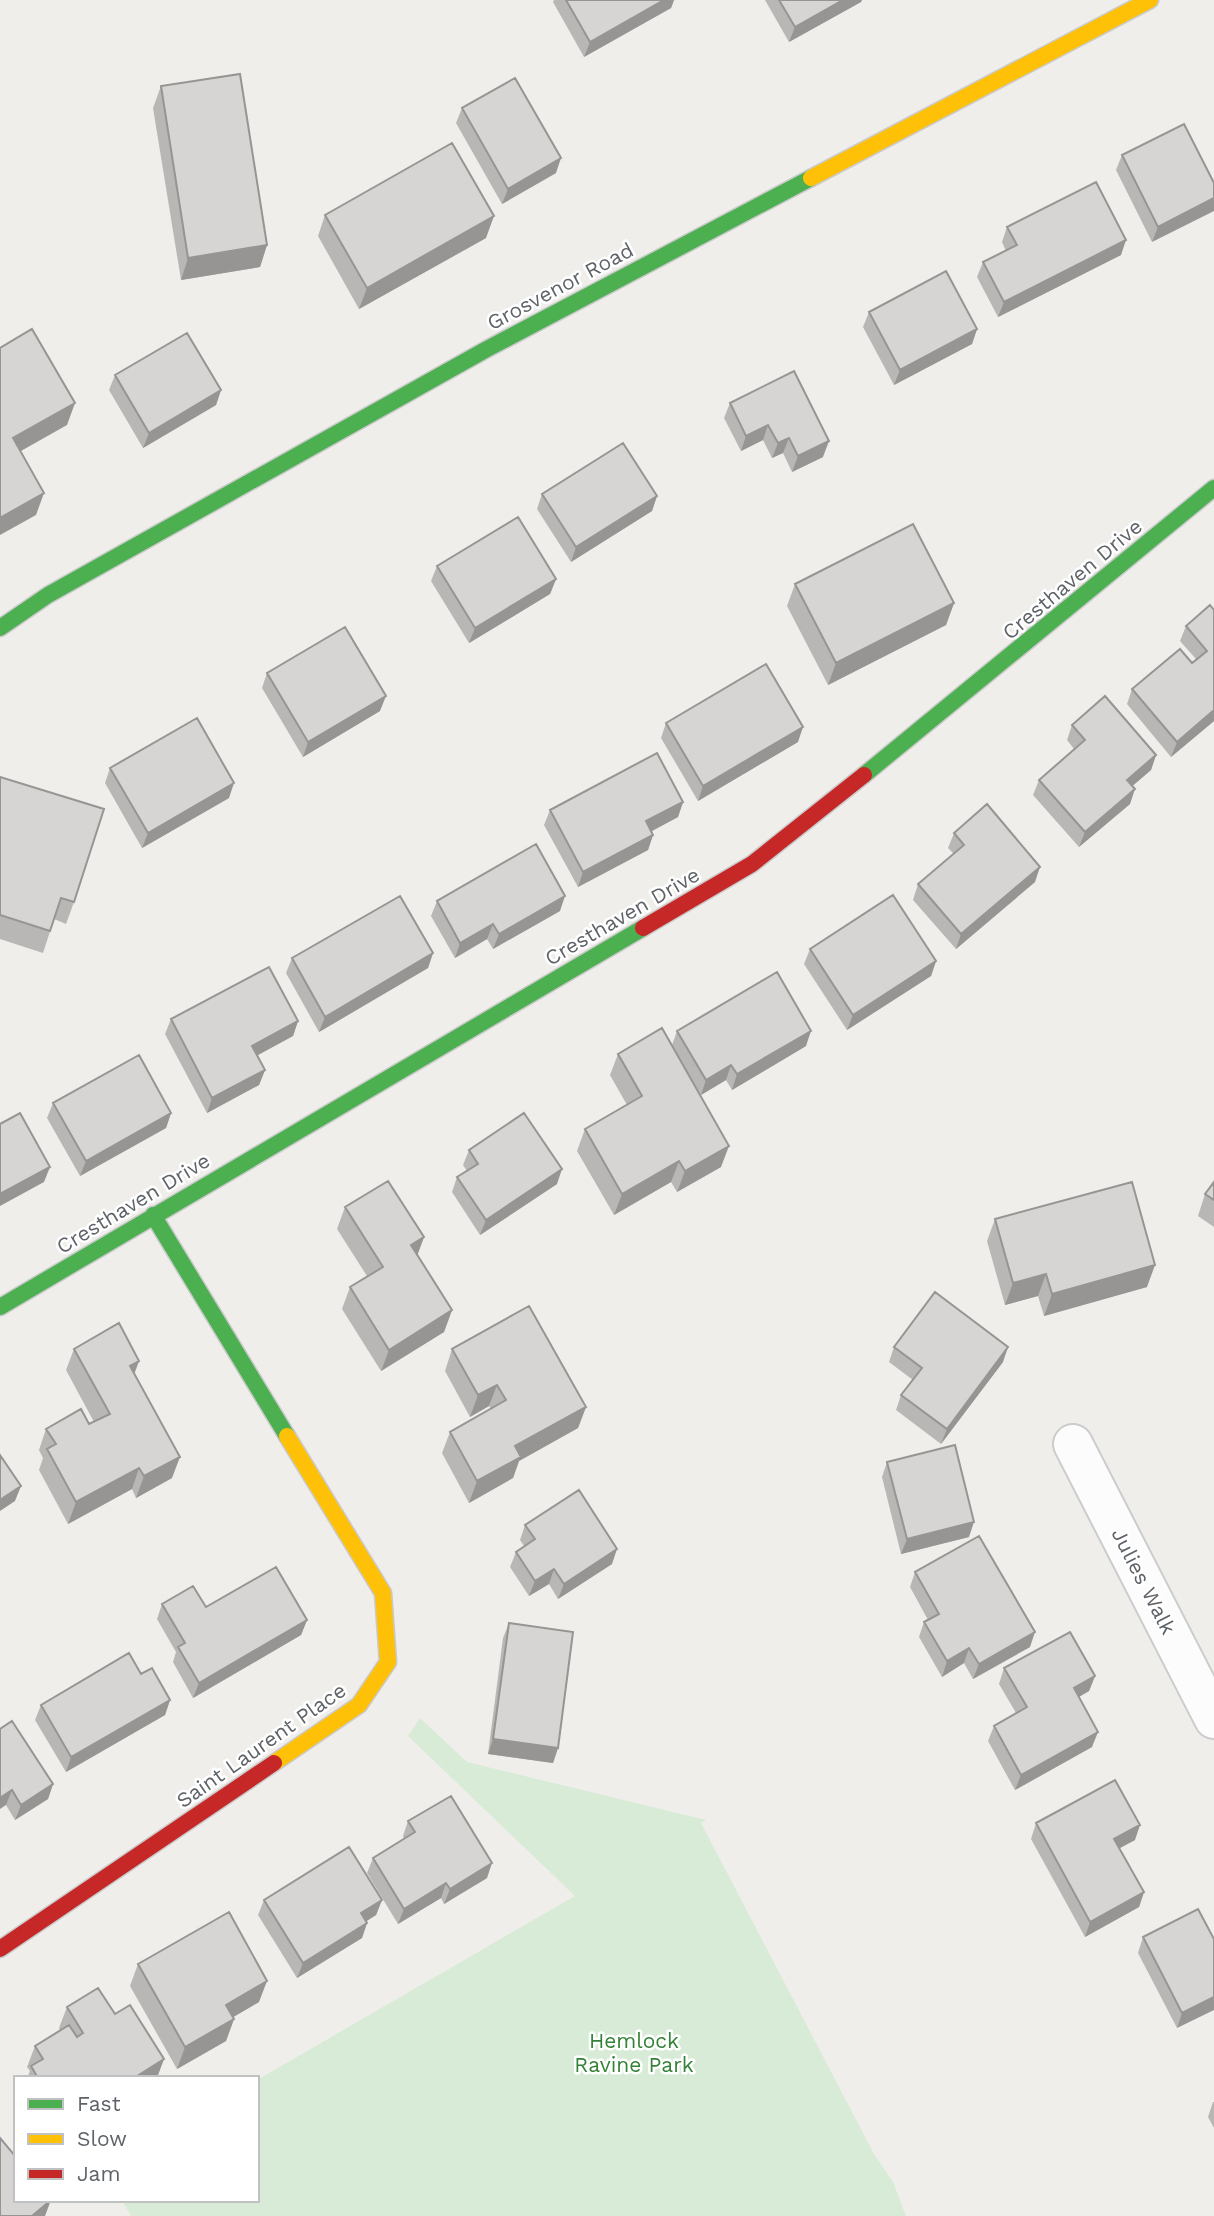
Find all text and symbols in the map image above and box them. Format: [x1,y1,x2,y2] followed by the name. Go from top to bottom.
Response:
[483,237,637,335] street label: Grosvenor Road
[997,513,1147,645] street label: Cresthaven Drive
[540,862,704,970] street label: Cresthaven Drive
[52,1147,214,1259] street label: Cresthaven Drive
[1107,1524,1182,1638] street label: Julies Walk
[171,1677,351,1813] street label: Saint Laurent Place
[574,2028,694,2077] park label: Hemlock Ravine Park
[14,2076,259,2202] legend
[77,2091,121,2116] text: Fast
[77,2126,127,2151] text: Slow
[77,2161,120,2186] text: Jam

